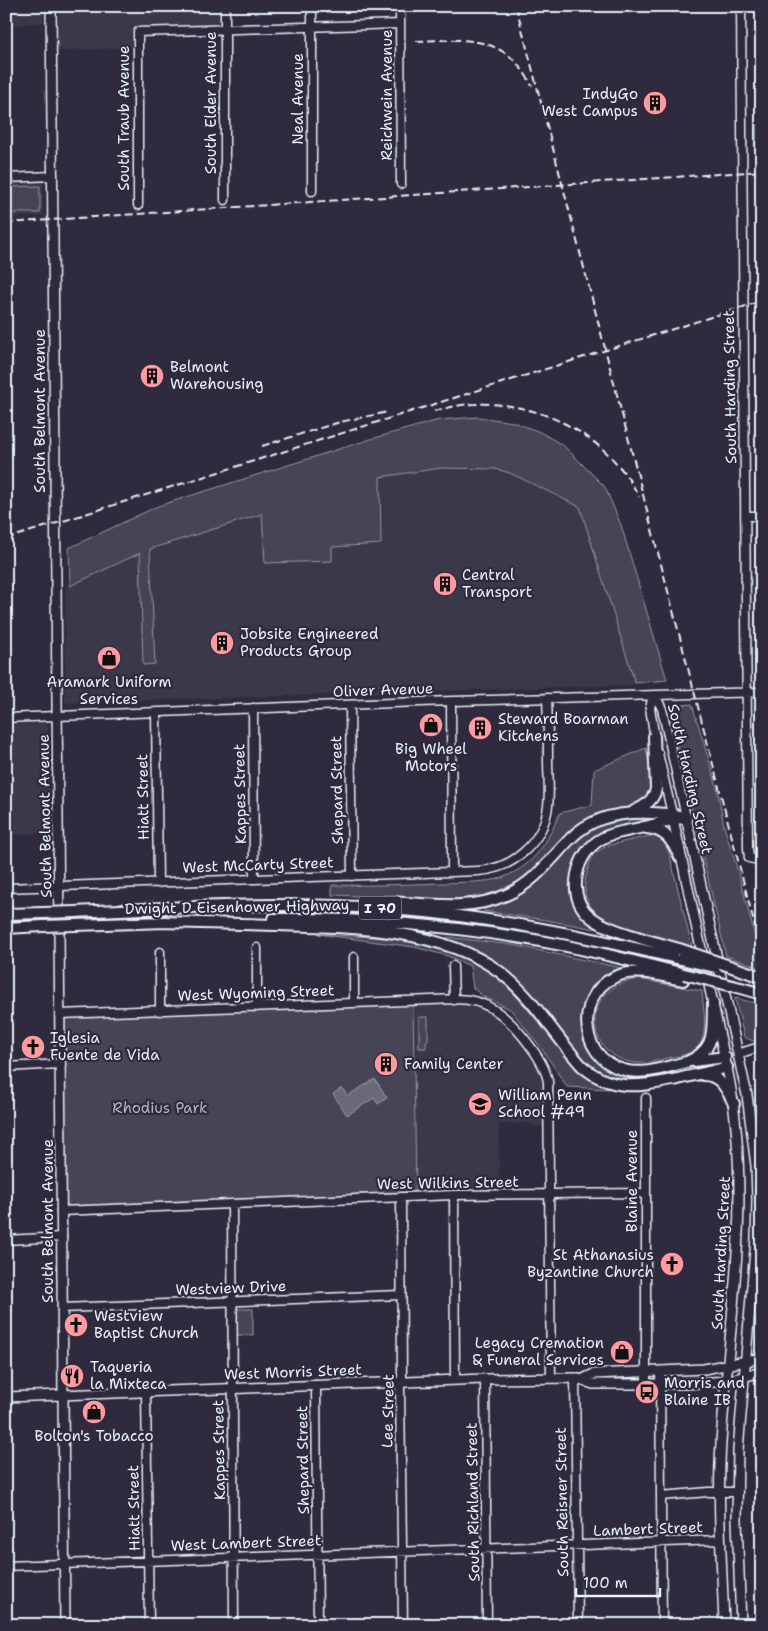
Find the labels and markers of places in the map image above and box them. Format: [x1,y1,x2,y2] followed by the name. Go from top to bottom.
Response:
[541,84,638,121] place label: IndyGo West Campus
[642,90,668,116] building icon: IndyGo West Campus
[170,357,264,394] place label: Belmont Warehousing
[139,363,165,389] building icon: Belmont Warehousing
[462,565,532,602] place label: Central Transport
[432,571,458,597] building icon: Central Transport
[240,624,379,661] place label: Jobsite Engineered Products Group
[209,630,235,656] building icon: Jobsite Engineered Products Group
[96,645,122,671] shop icon: Aramark Uniform Services
[47,672,171,709] place label: Aramark Uniform Services
[498,709,629,746] place label: Steward Boarman Kitchens
[418,712,444,738] shop icon: Big Wheel Motors
[467,715,493,741] building icon: Steward Boarman Kitchens
[395,739,467,776] place label: Big Wheel Motors
[50,1028,160,1065] place label: Iglesia Fuente de Vida
[20,1034,46,1060] church icon: Iglesia Fuente de Vida
[373,1051,399,1077] building icon: Family Center
[404,1054,504,1074] place label: Family Center
[498,1085,592,1122] place label: William Penn School #49
[467,1091,493,1117] school or university icon: William Penn School #49
[527,1245,654,1282] place label: St Athanasius Byzantine Church
[659,1251,685,1277] church icon: St Athanasius Byzantine Church
[94,1306,199,1343] place label: Westview Baptist Church
[63,1312,89,1338] church icon: Westview Baptist Church
[472,1333,604,1370] place label: Legacy Cremation & Funeral Services
[609,1339,635,1365] shop icon: Legacy Cremation & Funeral Services
[90,1357,167,1394] place label: Taqueria la Mixteca
[59,1363,85,1389] restaurant icon: Taqueria la Mixteca
[664,1373,745,1410] place label: Morris and Blaine IB
[634,1379,660,1405] bus stop icon: Morris and Blaine IB
[81,1399,107,1425] shop icon: Bolton's Tobacco
[34,1426,154,1446] place label: Bolton's Tobacco

